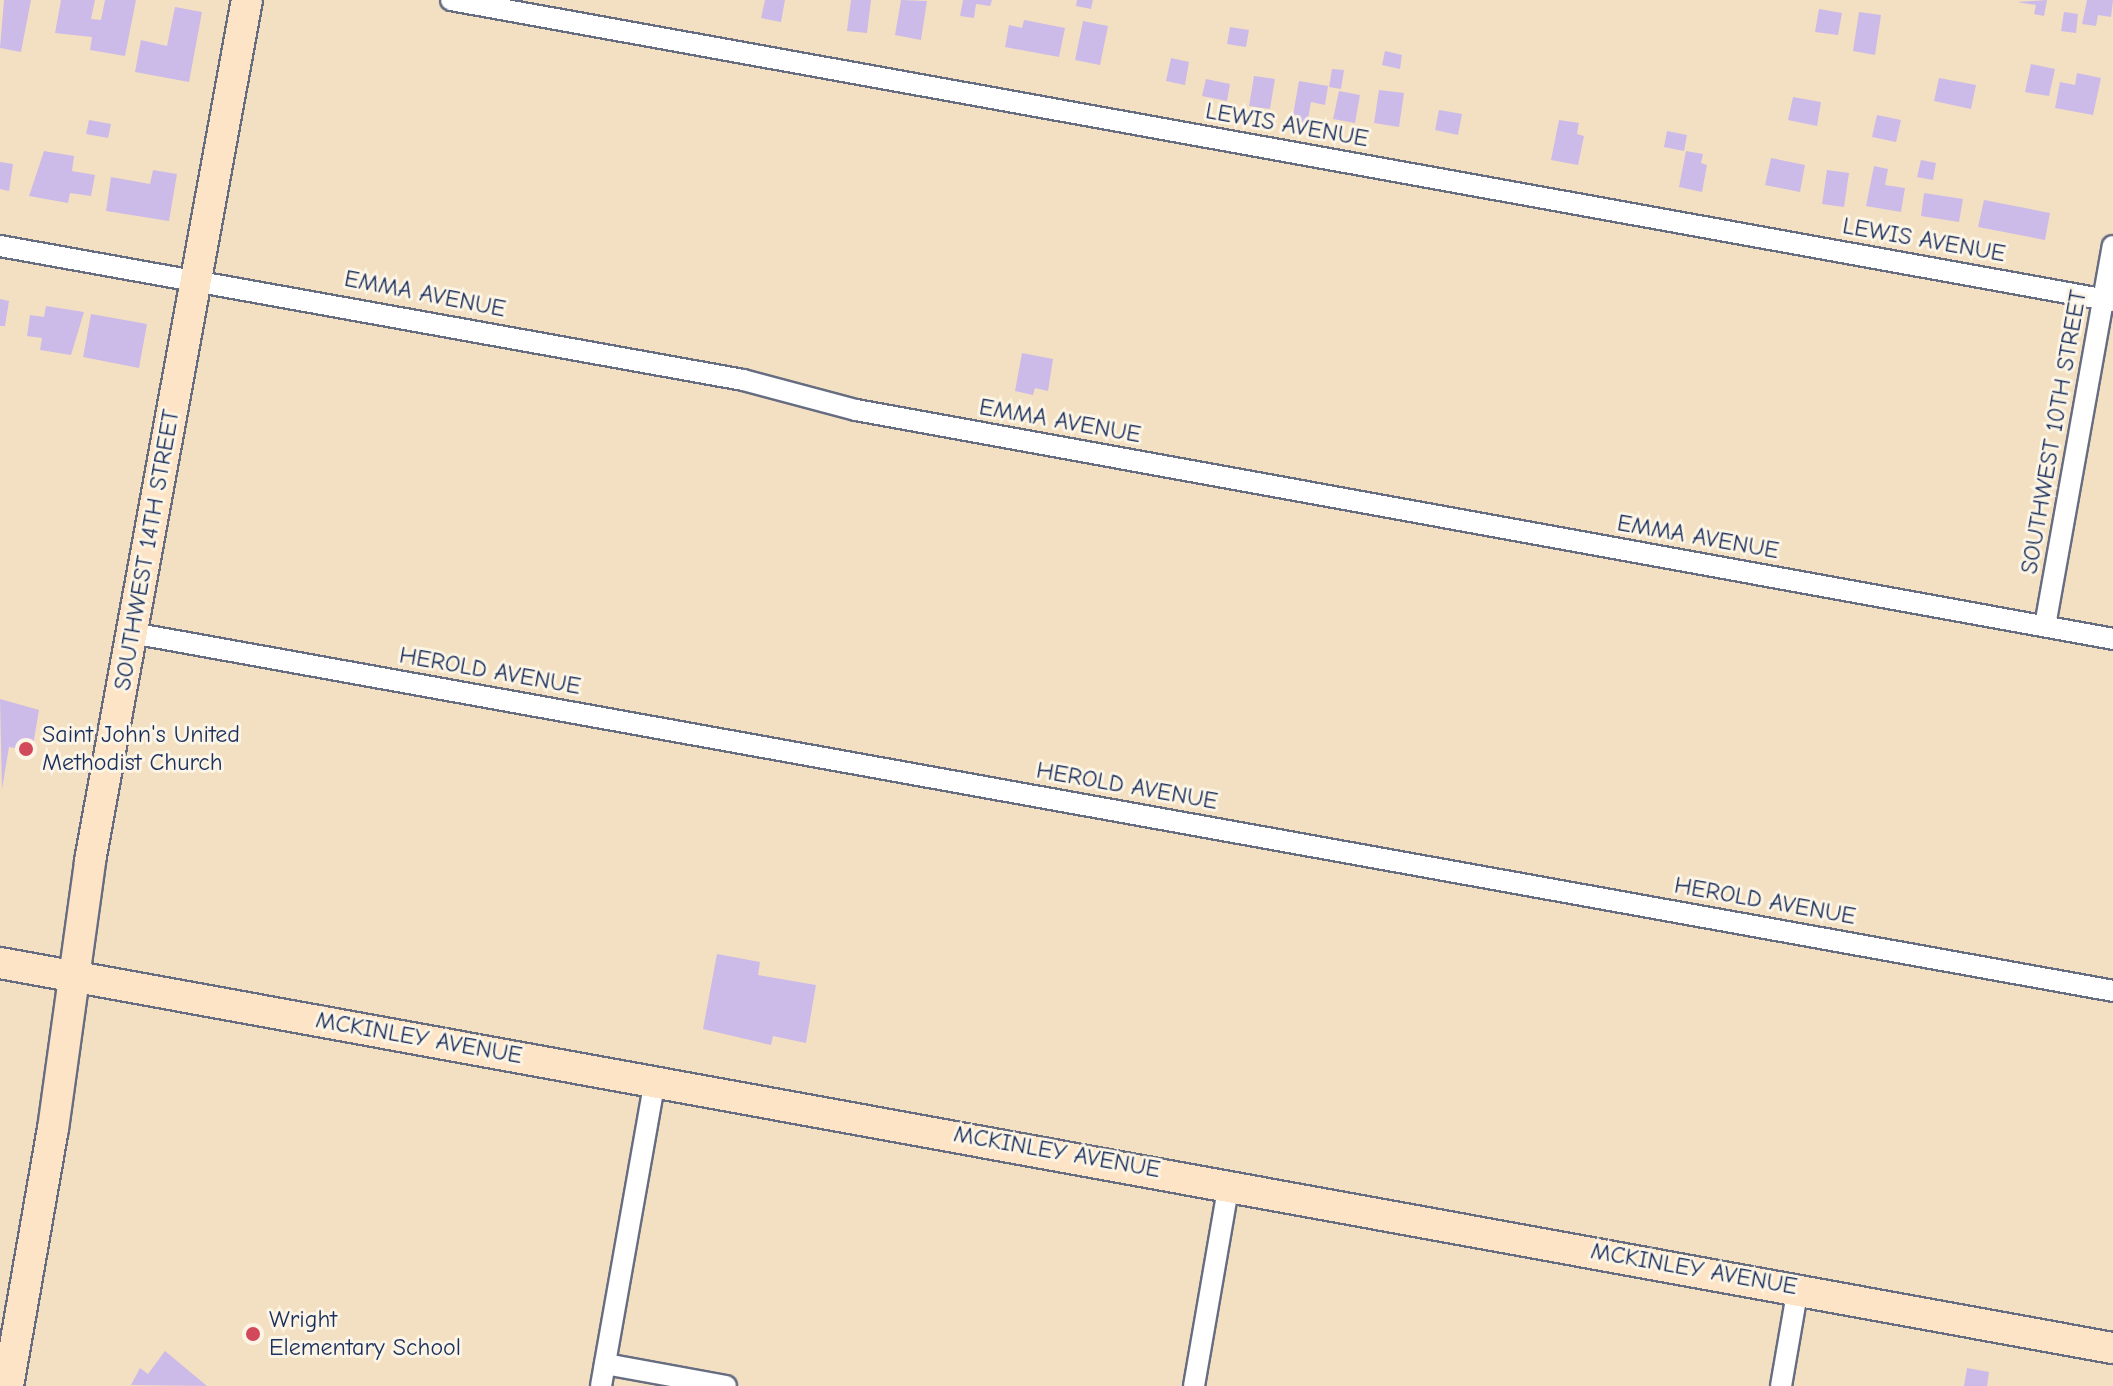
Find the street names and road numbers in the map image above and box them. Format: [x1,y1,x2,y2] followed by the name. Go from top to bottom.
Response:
[1203,96,1371,154] street label: LEWIS AVENUE
[1840,211,2008,269] street label: LEWIS AVENUE
[342,264,508,324] street label: EMMA AVENUE
[2015,288,2093,576] street label: SOUTHWEST 10TH STREET
[977,393,1143,449] street label: EMMA AVENUE
[108,407,186,693] street label: SOUTHWEST 14TH STREET
[1615,509,1781,565] street label: EMMA AVENUE
[397,641,583,701] street label: HEROLD AVENUE
[1034,756,1220,816] street label: HEROLD AVENUE
[1672,871,1858,931] street label: HEROLD AVENUE
[313,1006,525,1070] street label: MCKINLEY AVENUE
[951,1120,1163,1184] street label: MCKINLEY AVENUE
[1588,1237,1800,1301] street label: MCKINLEY AVENUE

